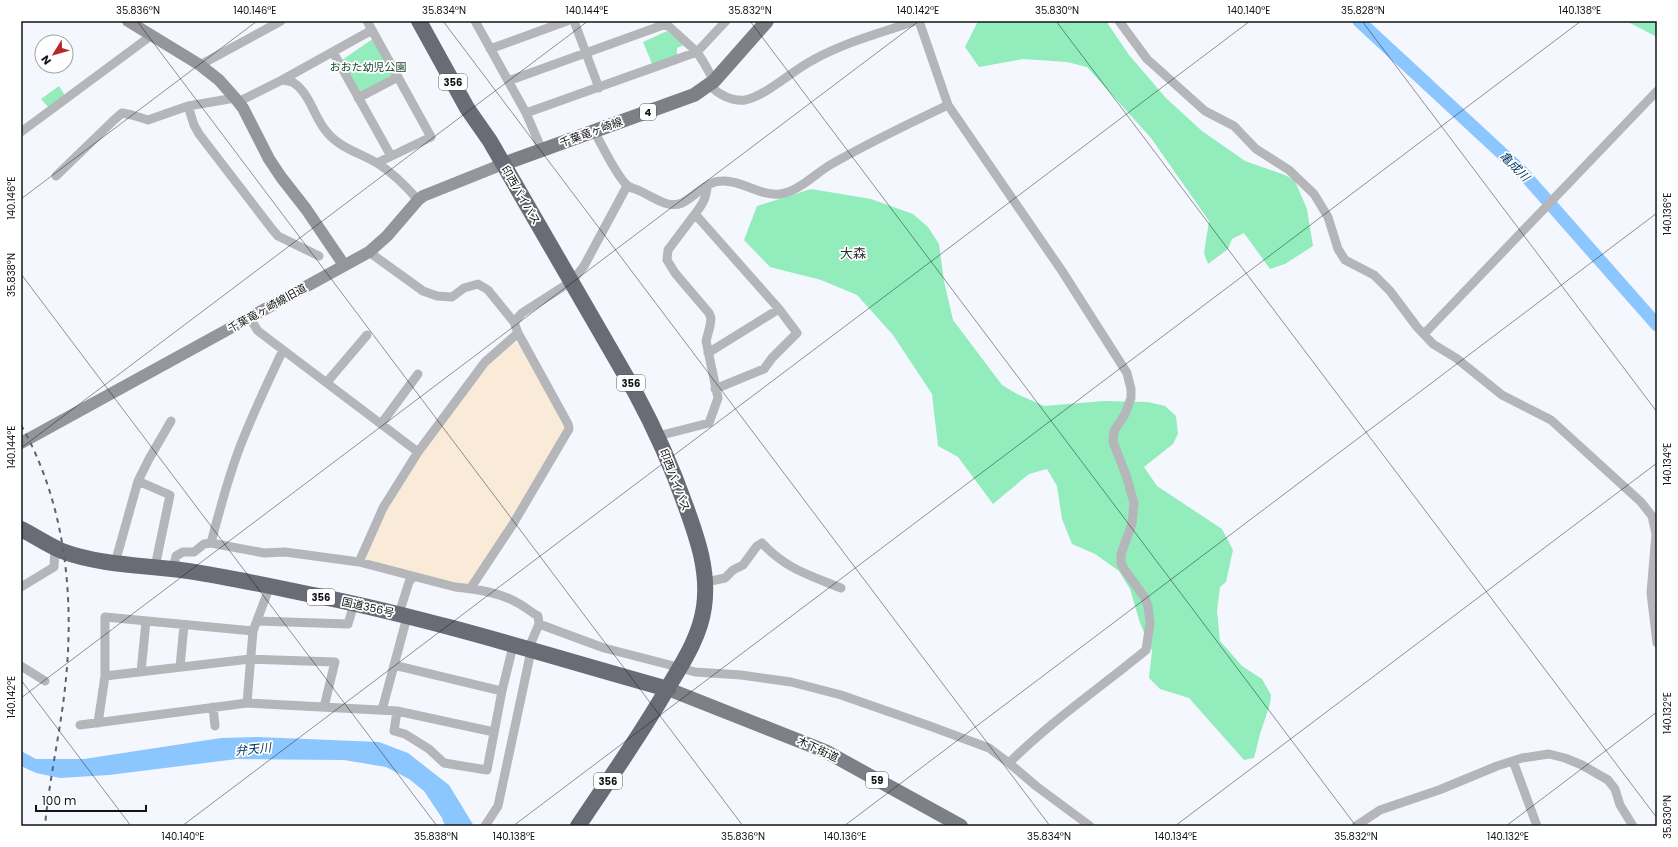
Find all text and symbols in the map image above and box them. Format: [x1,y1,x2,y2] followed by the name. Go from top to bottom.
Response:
[116,3,160,18] text: 35.836°N
[234,3,276,18] text: 140.146°E
[422,3,466,18] text: 35.834°N
[566,3,608,18] text: 140.144°E
[728,3,772,18] text: 35.832°N
[897,3,939,18] text: 140.142°E
[1035,3,1079,18] text: 35.830°N
[1228,3,1270,18] text: 140.140°E
[1341,3,1385,18] text: 35.828°N
[1559,3,1601,18] text: 140.138°E
[34,34,74,74] north arrow
[37,52,55,68] text: N
[330,59,407,75] park label: おおた幼児公園
[439,74,467,90] road number: 356
[640,104,656,120] road number: 4
[557,113,625,151] street label: 千葉竜ヶ崎線
[1496,147,1535,186] water label: 亀成川
[498,163,544,227] street label: 印西バイパス
[4,177,19,219] text: 140.146°E
[1660,193,1675,235] text: 140.136°E
[840,244,866,263] district label: 大森
[4,253,19,297] text: 35.838°N
[225,280,309,336] street label: 千葉竜ヶ崎線旧道
[617,375,645,391] road number: 356
[4,426,19,468] text: 140.144°E
[1660,443,1675,485] text: 140.134°E
[656,446,694,514] street label: 印西バイパス
[307,589,335,605] road number: 356
[340,593,396,621] street label: 国道356号
[4,676,19,718] text: 140.142°E
[1660,692,1675,734] text: 140.132°E
[795,732,841,766] street label: 木下街道
[234,738,274,759] water label: 弁天川
[866,772,888,788] road number: 59
[594,773,622,789] road number: 356
[36,787,146,813] scale bar
[42,792,76,809] text: 100 m
[1660,795,1675,839] text: 35.830°N
[162,829,204,844] text: 140.140°E
[414,829,458,844] text: 35.838°N
[493,829,535,844] text: 140.138°E
[721,829,765,844] text: 35.836°N
[824,829,866,844] text: 140.136°E
[1027,829,1071,844] text: 35.834°N
[1155,829,1197,844] text: 140.134°E
[1334,829,1378,844] text: 35.832°N
[1487,829,1529,844] text: 140.132°E

